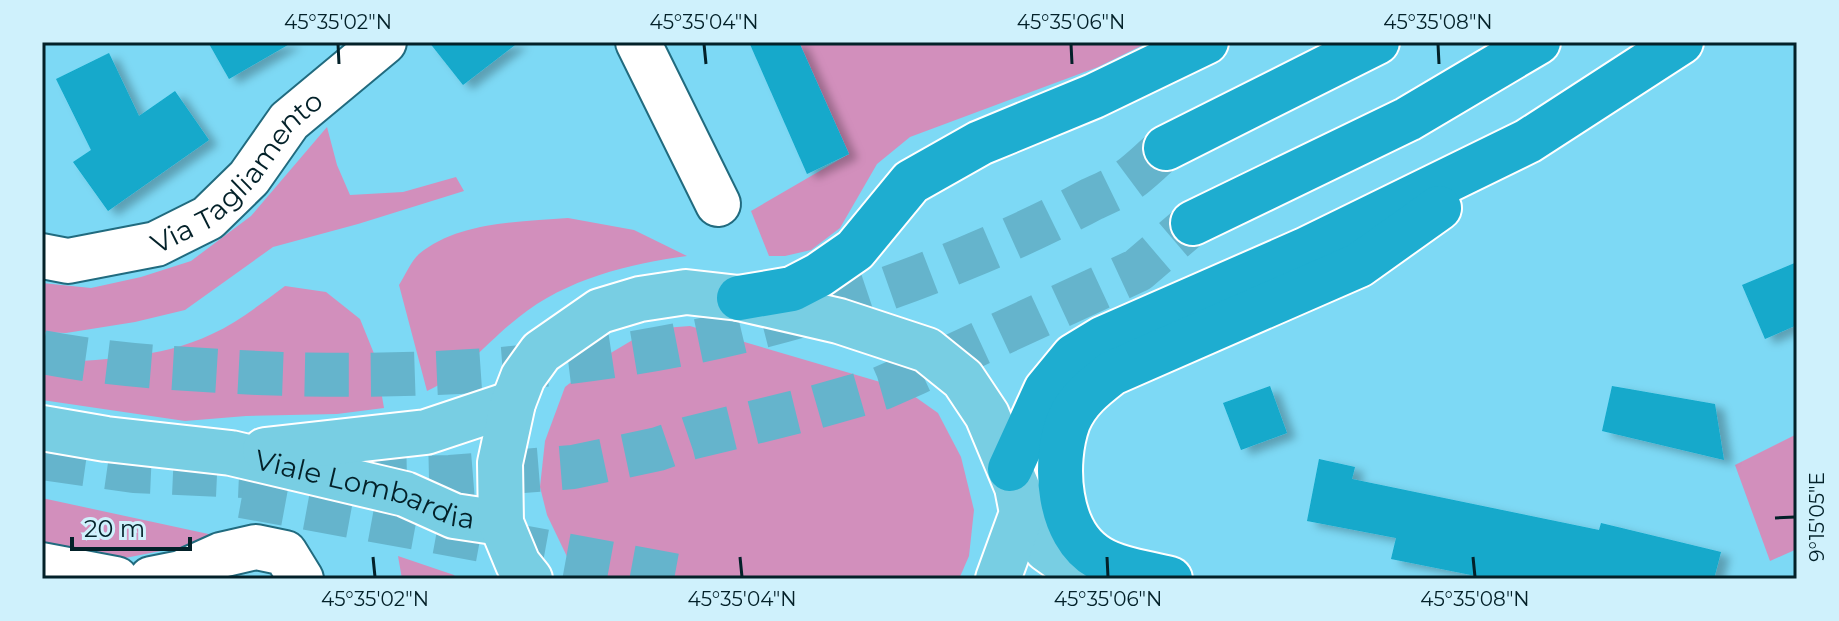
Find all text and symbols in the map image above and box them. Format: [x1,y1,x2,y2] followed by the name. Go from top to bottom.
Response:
[284,10,392,34] text: 45°35'02"N
[649,10,759,34] text: 45°35'04"N
[1017,10,1125,34] text: 45°35'06"N
[1383,10,1493,34] text: 45°35'08"N
[145,83,329,261] street label: Via Tagliamento
[252,442,477,536] street label: Viale Lombardia
[1805,472,1829,562] text: 9°15'05"E
[72,501,190,551] scale bar
[84,514,145,543] text: 20 m
[321,587,429,611] text: 45°35'02"N
[687,587,797,611] text: 45°35'04"N
[1054,587,1162,611] text: 45°35'06"N
[1420,587,1530,611] text: 45°35'08"N

